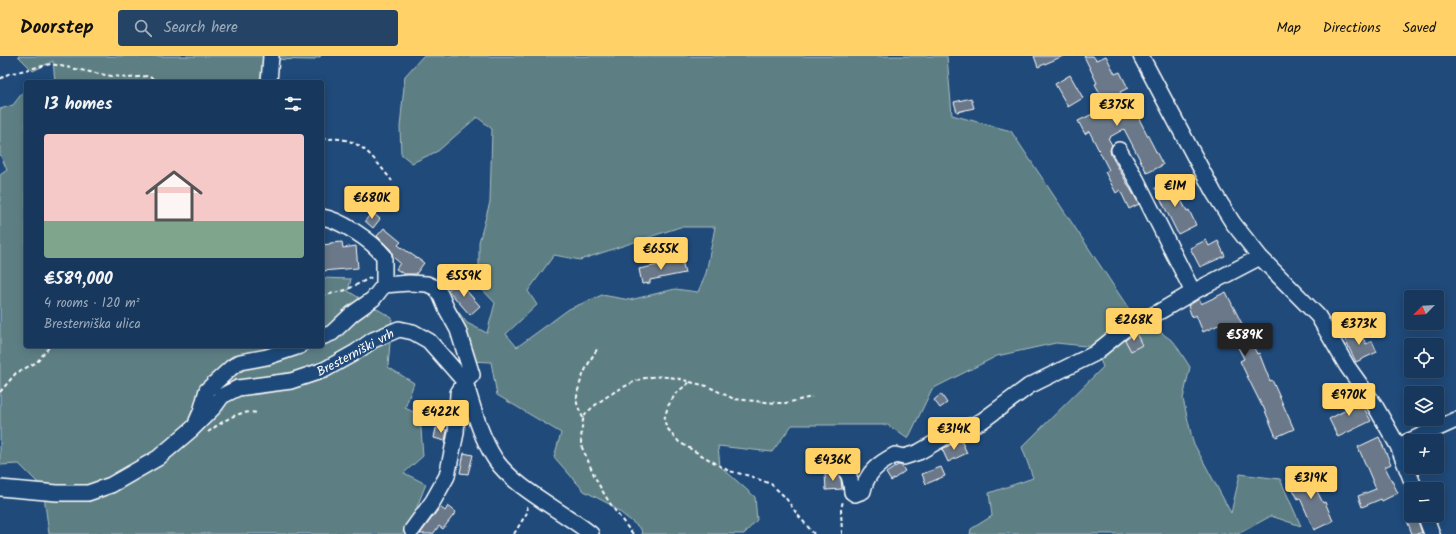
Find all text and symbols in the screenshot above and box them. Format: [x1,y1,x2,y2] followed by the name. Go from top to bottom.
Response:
[118,10,398,46] search box
[20,13,94,43] text: Doorstep
[164,16,238,40] text: Search here
[132,17,154,39] icon: search
[1276,17,1301,39] text: Map
[1323,17,1381,39] text: Directions
[1403,17,1436,39] text: Saved
[44,91,112,118] text: 13 homes
[282,93,304,115] icon: filters
[1089,93,1145,127] pin: €375K
[1099,95,1135,116] text: €375K
[138,160,210,232] icon: home
[1156,174,1194,208] pin: €1M
[1164,176,1186,197] text: €1M
[344,186,400,220] pin: €680K
[353,188,391,209] text: €680K
[633,237,689,271] pin: €655K
[643,239,679,260] text: €655K
[436,264,492,298] pin: €559K
[44,266,113,293] text: €589,000
[446,266,482,287] text: €559K
[1404,290,1444,330] north arrow
[1404,290,1444,522] map controls
[44,293,140,314] text: 4 rooms · 120 m²
[1106,308,1162,342] pin: €268K
[1115,310,1153,331] text: €268K
[1331,312,1387,346] pin: €373K
[44,314,141,335] text: Bresterniška ulica
[1341,314,1377,335] text: €373K
[1217,323,1273,357] pin: €589K
[313,324,399,383] street label: Bresterniški vrh
[1227,325,1263,346] text: €589K
[1404,338,1444,378] button: locate
[1321,383,1377,417] pin: €970K
[1331,385,1367,406] text: €970K
[1404,386,1444,426] button: layers
[413,400,469,434] pin: €422K
[422,402,460,423] text: €422K
[926,417,982,451] pin: €314K
[937,419,971,440] text: €314K
[1404,434,1444,474] button: +
[805,448,861,482] pin: €436K
[814,450,852,471] text: €436K
[1283,466,1339,500] pin: €319K
[1294,468,1328,489] text: €319K
[1404,482,1444,522] button: −

